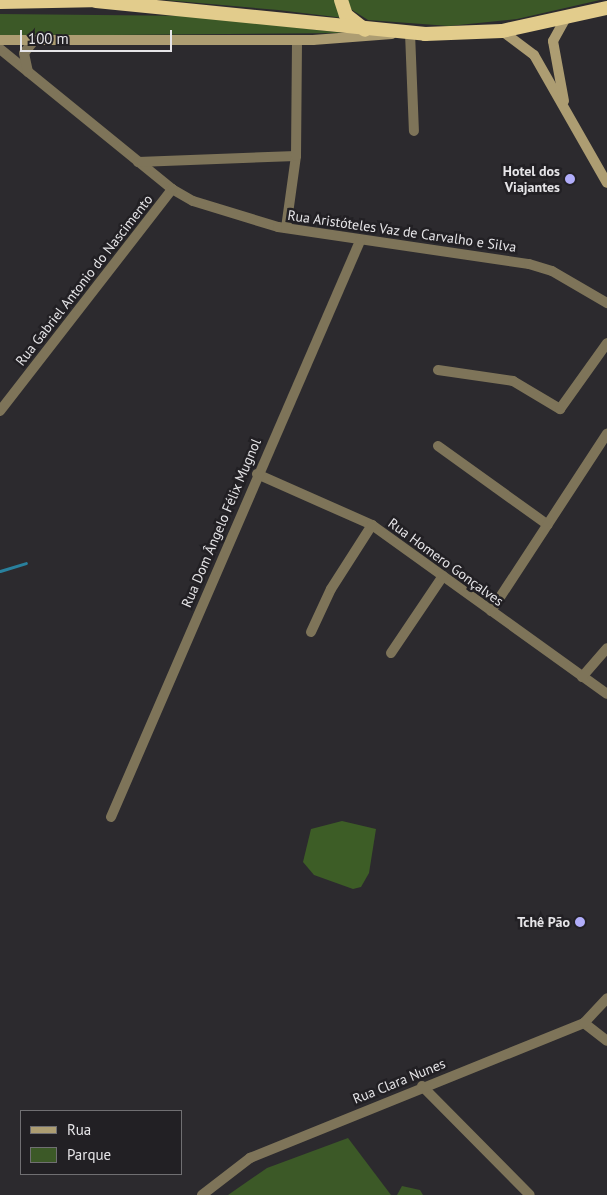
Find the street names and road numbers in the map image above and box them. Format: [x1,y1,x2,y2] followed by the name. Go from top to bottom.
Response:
[12,191,156,369] street label: Rua Gabriel Antonio do Nascimento
[286,207,518,255] street label: Rua Aristóteles Vaz de Carvalho e Silva
[178,436,264,610] street label: Rua Dom Ângelo Félix Mugnol
[385,515,507,609] street label: Rua Homero Gonçalves
[350,1055,448,1107] street label: Rua Clara Nunes

